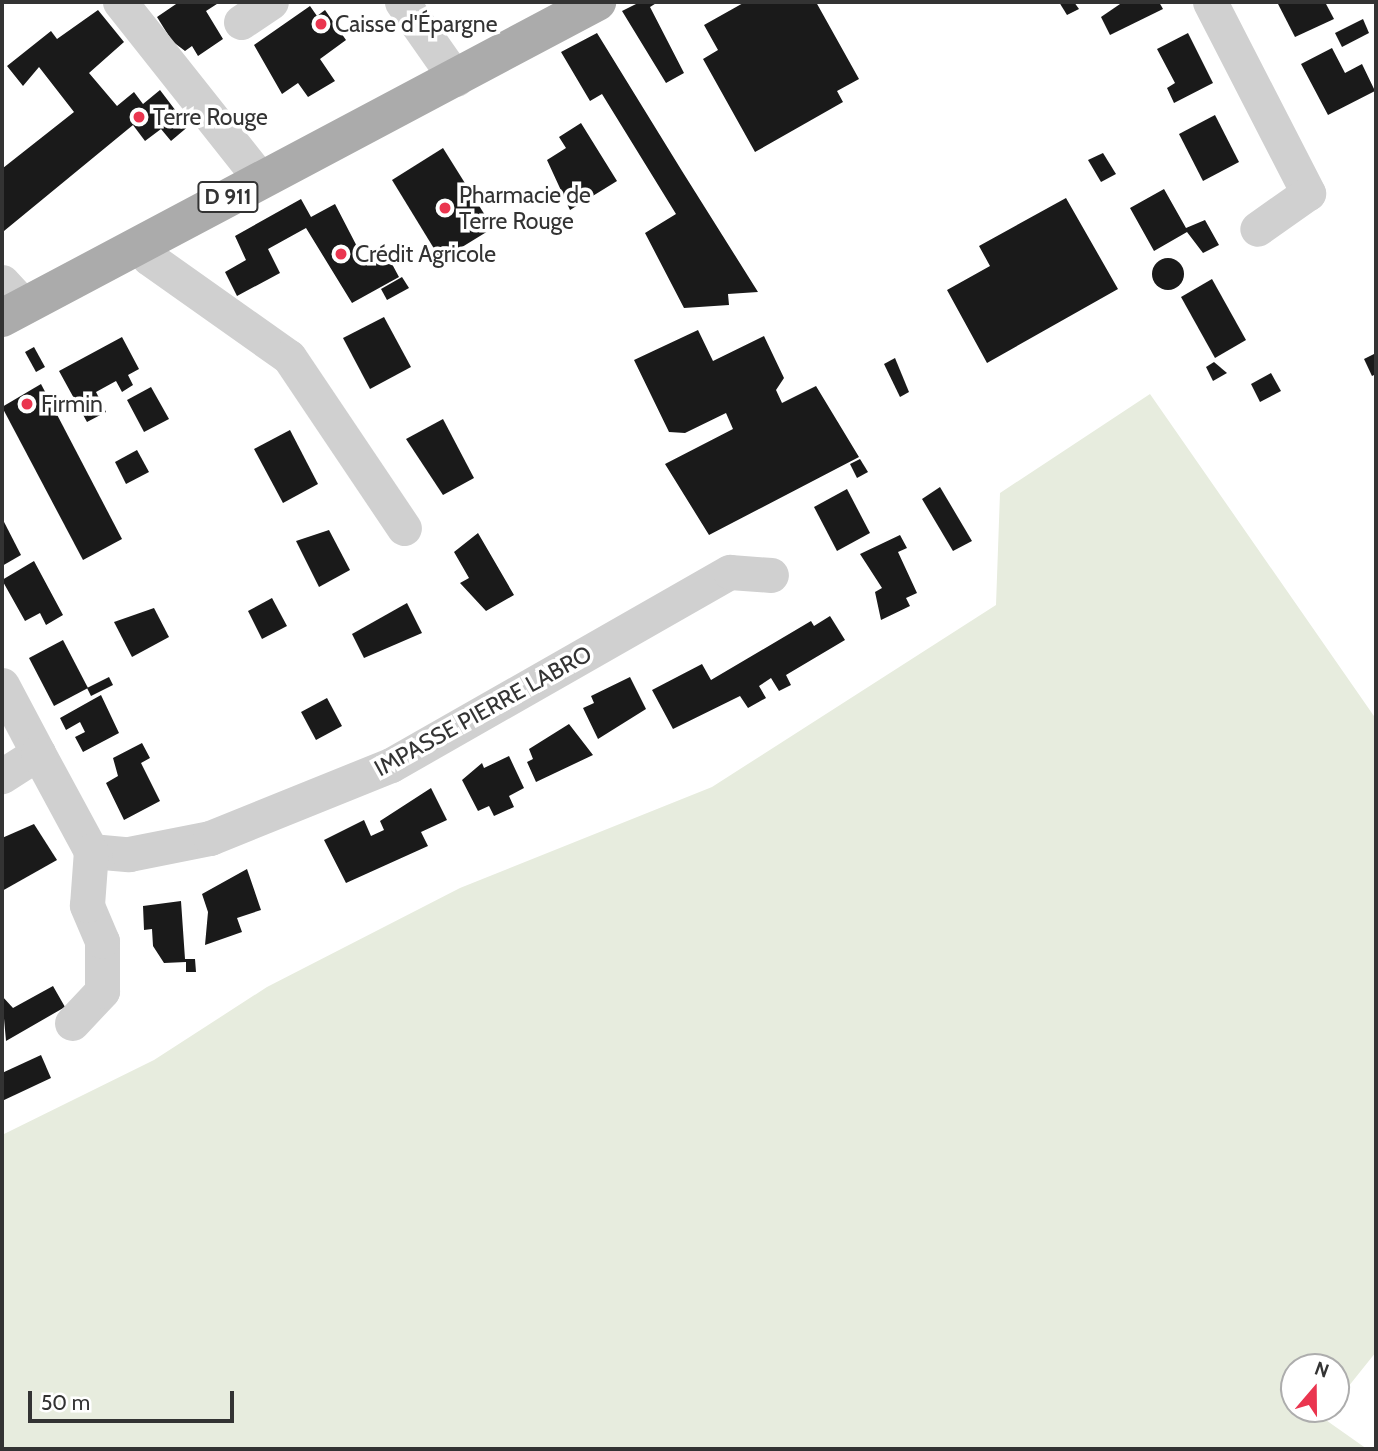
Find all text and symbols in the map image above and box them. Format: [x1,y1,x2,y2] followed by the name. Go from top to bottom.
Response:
[335,10,497,38] place label: Caisse d'Épargne
[313,16,329,32] marker: Caisse d'Épargne
[153,103,268,131] place label: Terre Rouge
[131,109,147,125] marker: Terre Rouge
[196,180,260,214] road number: D 911
[459,181,591,235] place label: Pharmacie de Terre Rouge
[437,200,453,216] marker: Pharmacie de Terre Rouge
[355,240,496,268] place label: Crédit Agricole
[333,246,349,262] marker: Crédit Agricole
[41,390,103,418] place label: Firmin
[19,396,35,412] marker: Firmin
[370,640,596,782] street label: IMPASSE PIERRE LABRO
[1280,1353,1350,1423] north arrow
[1311,1357,1332,1383] text: N
[32,1378,238,1422] scale bar
[41,1390,90,1415] text: 50 m

